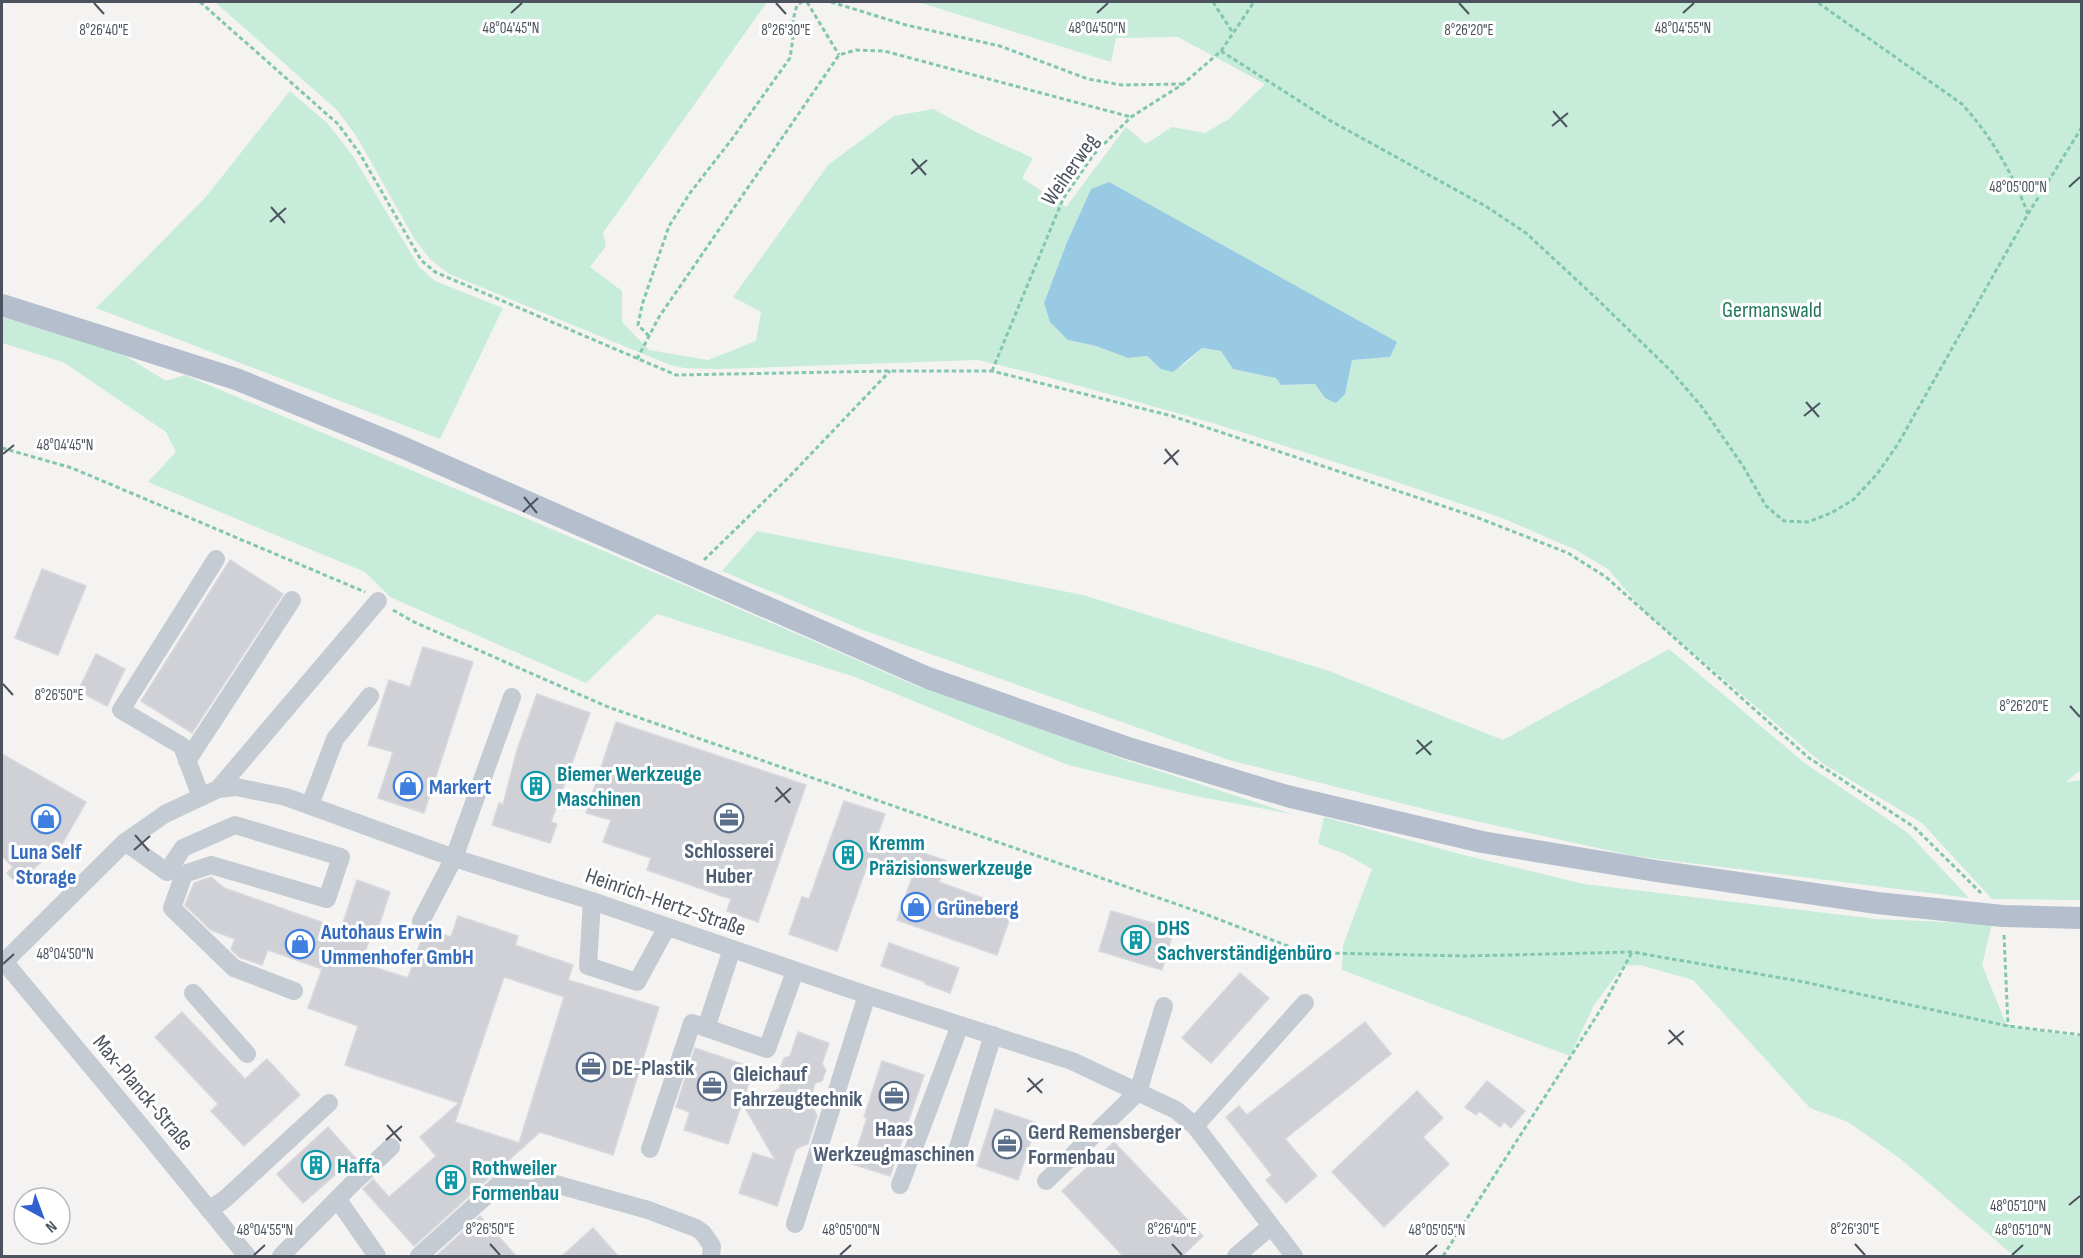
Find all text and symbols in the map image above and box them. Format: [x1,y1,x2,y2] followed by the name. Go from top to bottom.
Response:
[483,19,539,38] text: 48°04'45"N
[1068,19,1126,38] text: 48°04'50"N
[1655,19,1711,38] text: 48°04'55"N
[79,21,129,40] text: 8°26'40"E
[761,21,811,40] text: 8°26'30"E
[1444,21,1494,40] text: 8°26'20"E
[1036,128,1105,211] street label: Weiherweg
[1989,178,2047,197] text: 48°05'00"N
[1722,297,1822,324] park label: Germanswald
[37,436,93,455] text: 48°04'45"N
[34,686,84,705] text: 8°26'50"E
[1999,697,2049,716] text: 8°26'20"E
[557,761,702,813] place label: Biemer Werkzeuge Maschinen
[392,770,424,802] shop icon: Markert
[520,770,552,802] building icon: Biemer Werkzeuge Maschinen
[429,774,491,801] place label: Markert
[713,802,745,834] office icon: Schlosserei Huber
[30,803,62,835] shop icon: Luna Self Storage
[869,830,1032,882] place label: Kremm Präzisionswerkzeuge
[684,838,774,890] place label: Schlosserei Huber
[10,839,83,891] place label: Luna Self Storage
[832,839,864,871] building icon: Kremm Präzisionswerkzeuge
[582,862,749,943] street label: Heinrich-Hertz-Straße
[900,891,932,923] shop icon: Grüneberg
[937,895,1019,922] place label: Grüneberg
[1157,915,1332,967] place label: DHS Sachverständigenbüro
[320,919,474,971] place label: Autohaus Erwin Ummenhofer GmbH
[1120,924,1152,956] building icon: DHS Sachverständigenbüro
[284,928,316,960] shop icon: Autohaus Erwin Ummenhofer GmbH
[36,945,94,964] text: 48°04'50"N
[87,1030,199,1156] street label: Max-Planck-Straße
[575,1051,607,1083] office icon: DE-Plastik
[612,1055,695,1082] place label: DE-Plastik
[733,1061,863,1113] place label: Gleichauf Fahrzeugtechnik
[696,1070,728,1102] office icon: Gleichauf Fahrzeugtechnik
[878,1080,910,1112] office icon: Haas Werkzeugmaschinen
[813,1116,975,1168] place label: Haas Werkzeugmaschinen
[1028,1119,1181,1171] place label: Gerd Remensberger Formenbau
[991,1128,1023,1160] office icon: Gerd Remensberger Formenbau
[300,1149,332,1181] building icon: Haffa
[337,1153,380,1180] place label: Haffa
[472,1155,559,1207] place label: Rothweiler Formenbau
[435,1164,467,1196] building icon: Rothweiler Formenbau
[12,1186,72,1246] north arrow
[1990,1197,2046,1216] text: 48°05'10"N
[41,1216,60,1236] text: N
[465,1220,515,1239] text: 8°26'50"E
[1147,1220,1197,1239] text: 8°26'40"E
[1830,1220,1880,1239] text: 8°26'30"E
[237,1221,293,1240] text: 48°04'55"N
[822,1221,880,1240] text: 48°05'00"N
[1409,1221,1465,1240] text: 48°05'05"N
[1995,1221,2051,1240] text: 48°05'10"N

